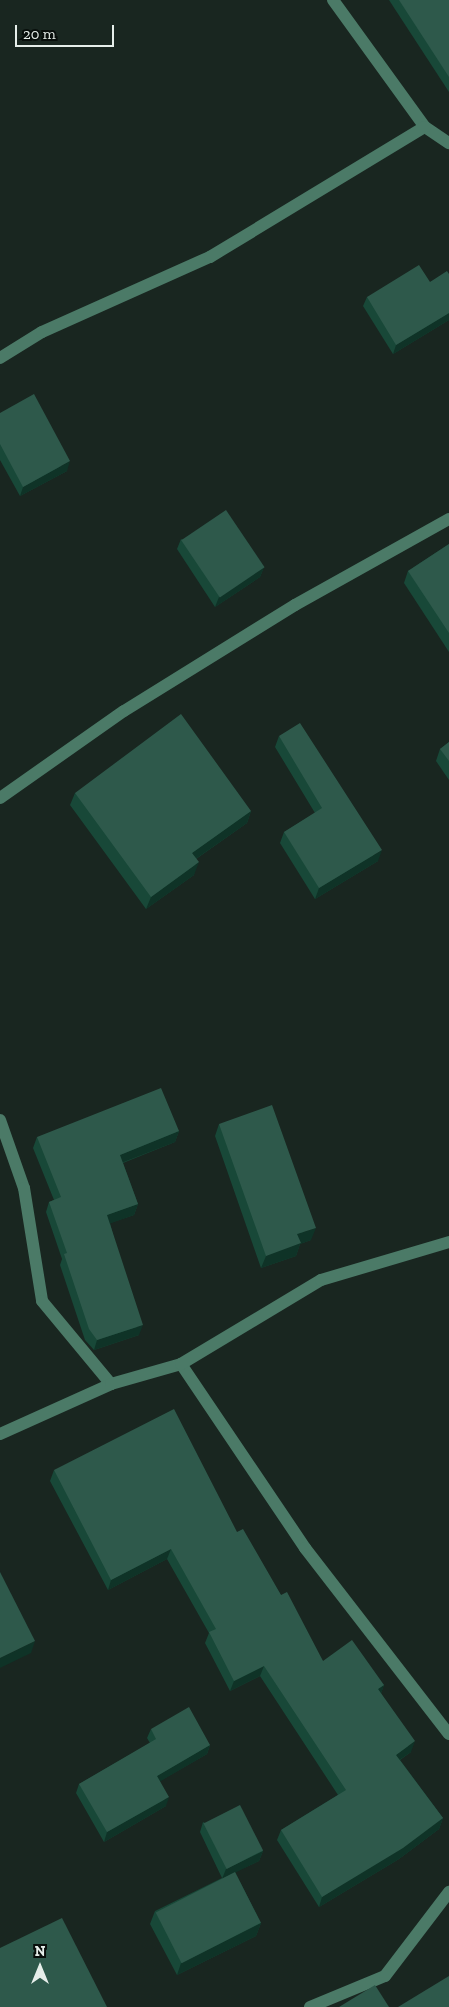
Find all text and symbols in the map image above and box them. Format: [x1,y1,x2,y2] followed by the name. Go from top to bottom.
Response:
[18,15,116,47] scale bar
[23,25,56,43] text: 20 m
[15,1942,65,1992] north arrow
[35,1943,45,1960] text: N

